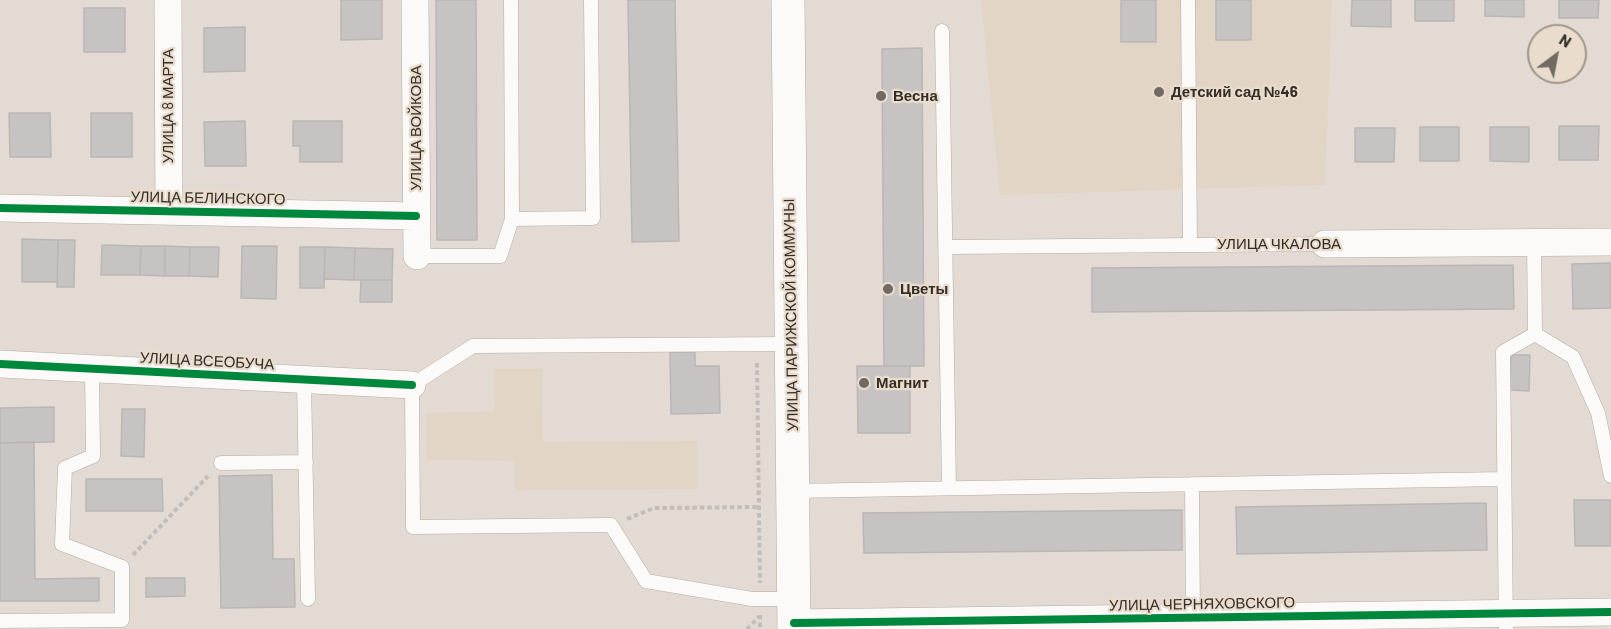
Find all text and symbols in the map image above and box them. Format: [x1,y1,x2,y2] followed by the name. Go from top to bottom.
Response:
[1527,24,1587,84] north arrow
[1556,29,1575,51] text: N
[159,48,177,164] street label: УЛИЦА 8 МАРТА
[407,65,425,191] street label: УЛИЦА ВОЙКОВА
[1171,83,1298,101] place label: Детский сад №46
[1152,85,1166,99] marker: Детский сад №46
[893,87,938,105] place label: Весна
[874,89,888,103] marker: Весна
[130,188,286,208] street label: УЛИЦА БЕЛИНСКОГО
[780,198,802,432] street label: УЛИЦА ПАРИЖСКОЙ КОММУНЫ
[1217,235,1341,253] street label: УЛИЦА ЧКАЛОВА
[900,280,948,298] place label: Цветы
[881,282,895,296] marker: Цветы
[139,348,275,374] street label: УЛИЦА ВСЕОБУЧА
[876,374,929,392] place label: Магнит
[857,376,871,390] marker: Магнит
[1109,593,1295,615] street label: УЛИЦА ЧЕРНЯХОВСКОГО

